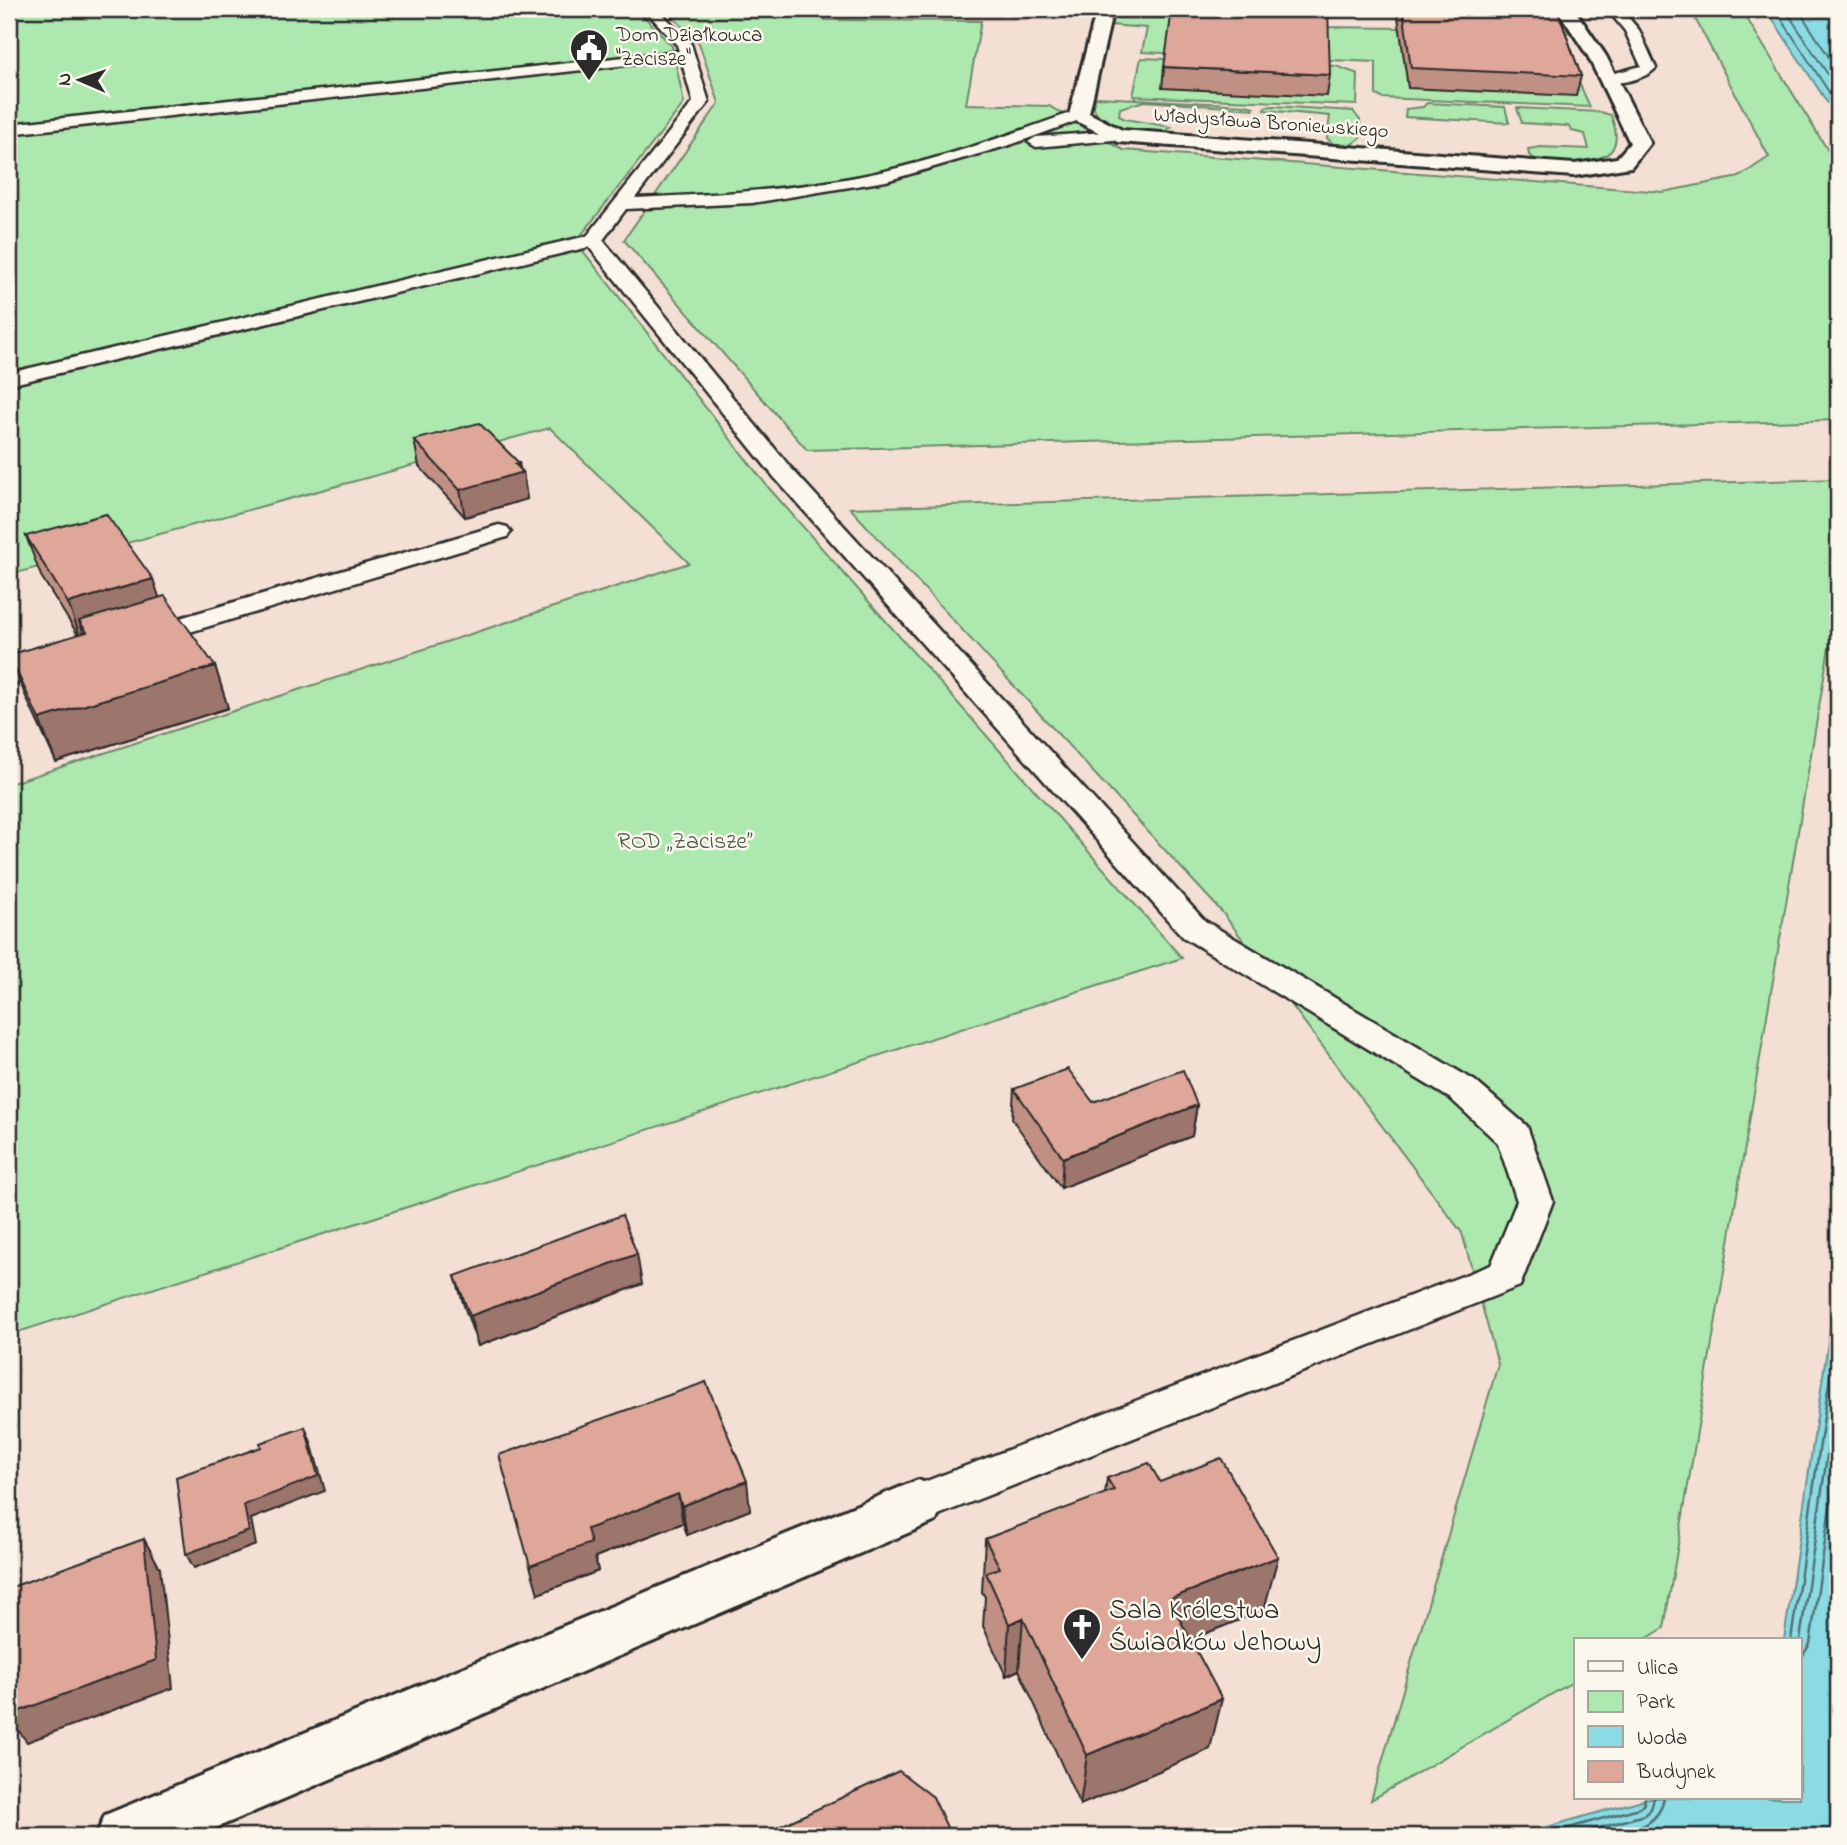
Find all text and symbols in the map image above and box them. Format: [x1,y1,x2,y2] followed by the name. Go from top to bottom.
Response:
[615,21,762,75] place label: Dom Działkowca "Zacisze"
[568,27,610,82] public building icon: Dom Działkowca "Zacisze"
[46,46,116,116] north arrow
[52,72,79,86] text: N
[1152,101,1390,149] street label: Władysława Broniewskiego
[617,825,753,860] park label: ROD „Zacisze”
[1109,1591,1321,1664] place label: Sala Królestwa Świadków Jehowy
[1061,1606,1103,1661] church icon: Sala Królestwa Świadków Jehowy
[1574,1638,1801,1800] legend
[1637,1654,1678,1684] text: Ulica
[1637,1688,1676,1718] text: Park
[1637,1724,1687,1754] text: Woda
[1636,1758,1716,1790] text: Budynek

